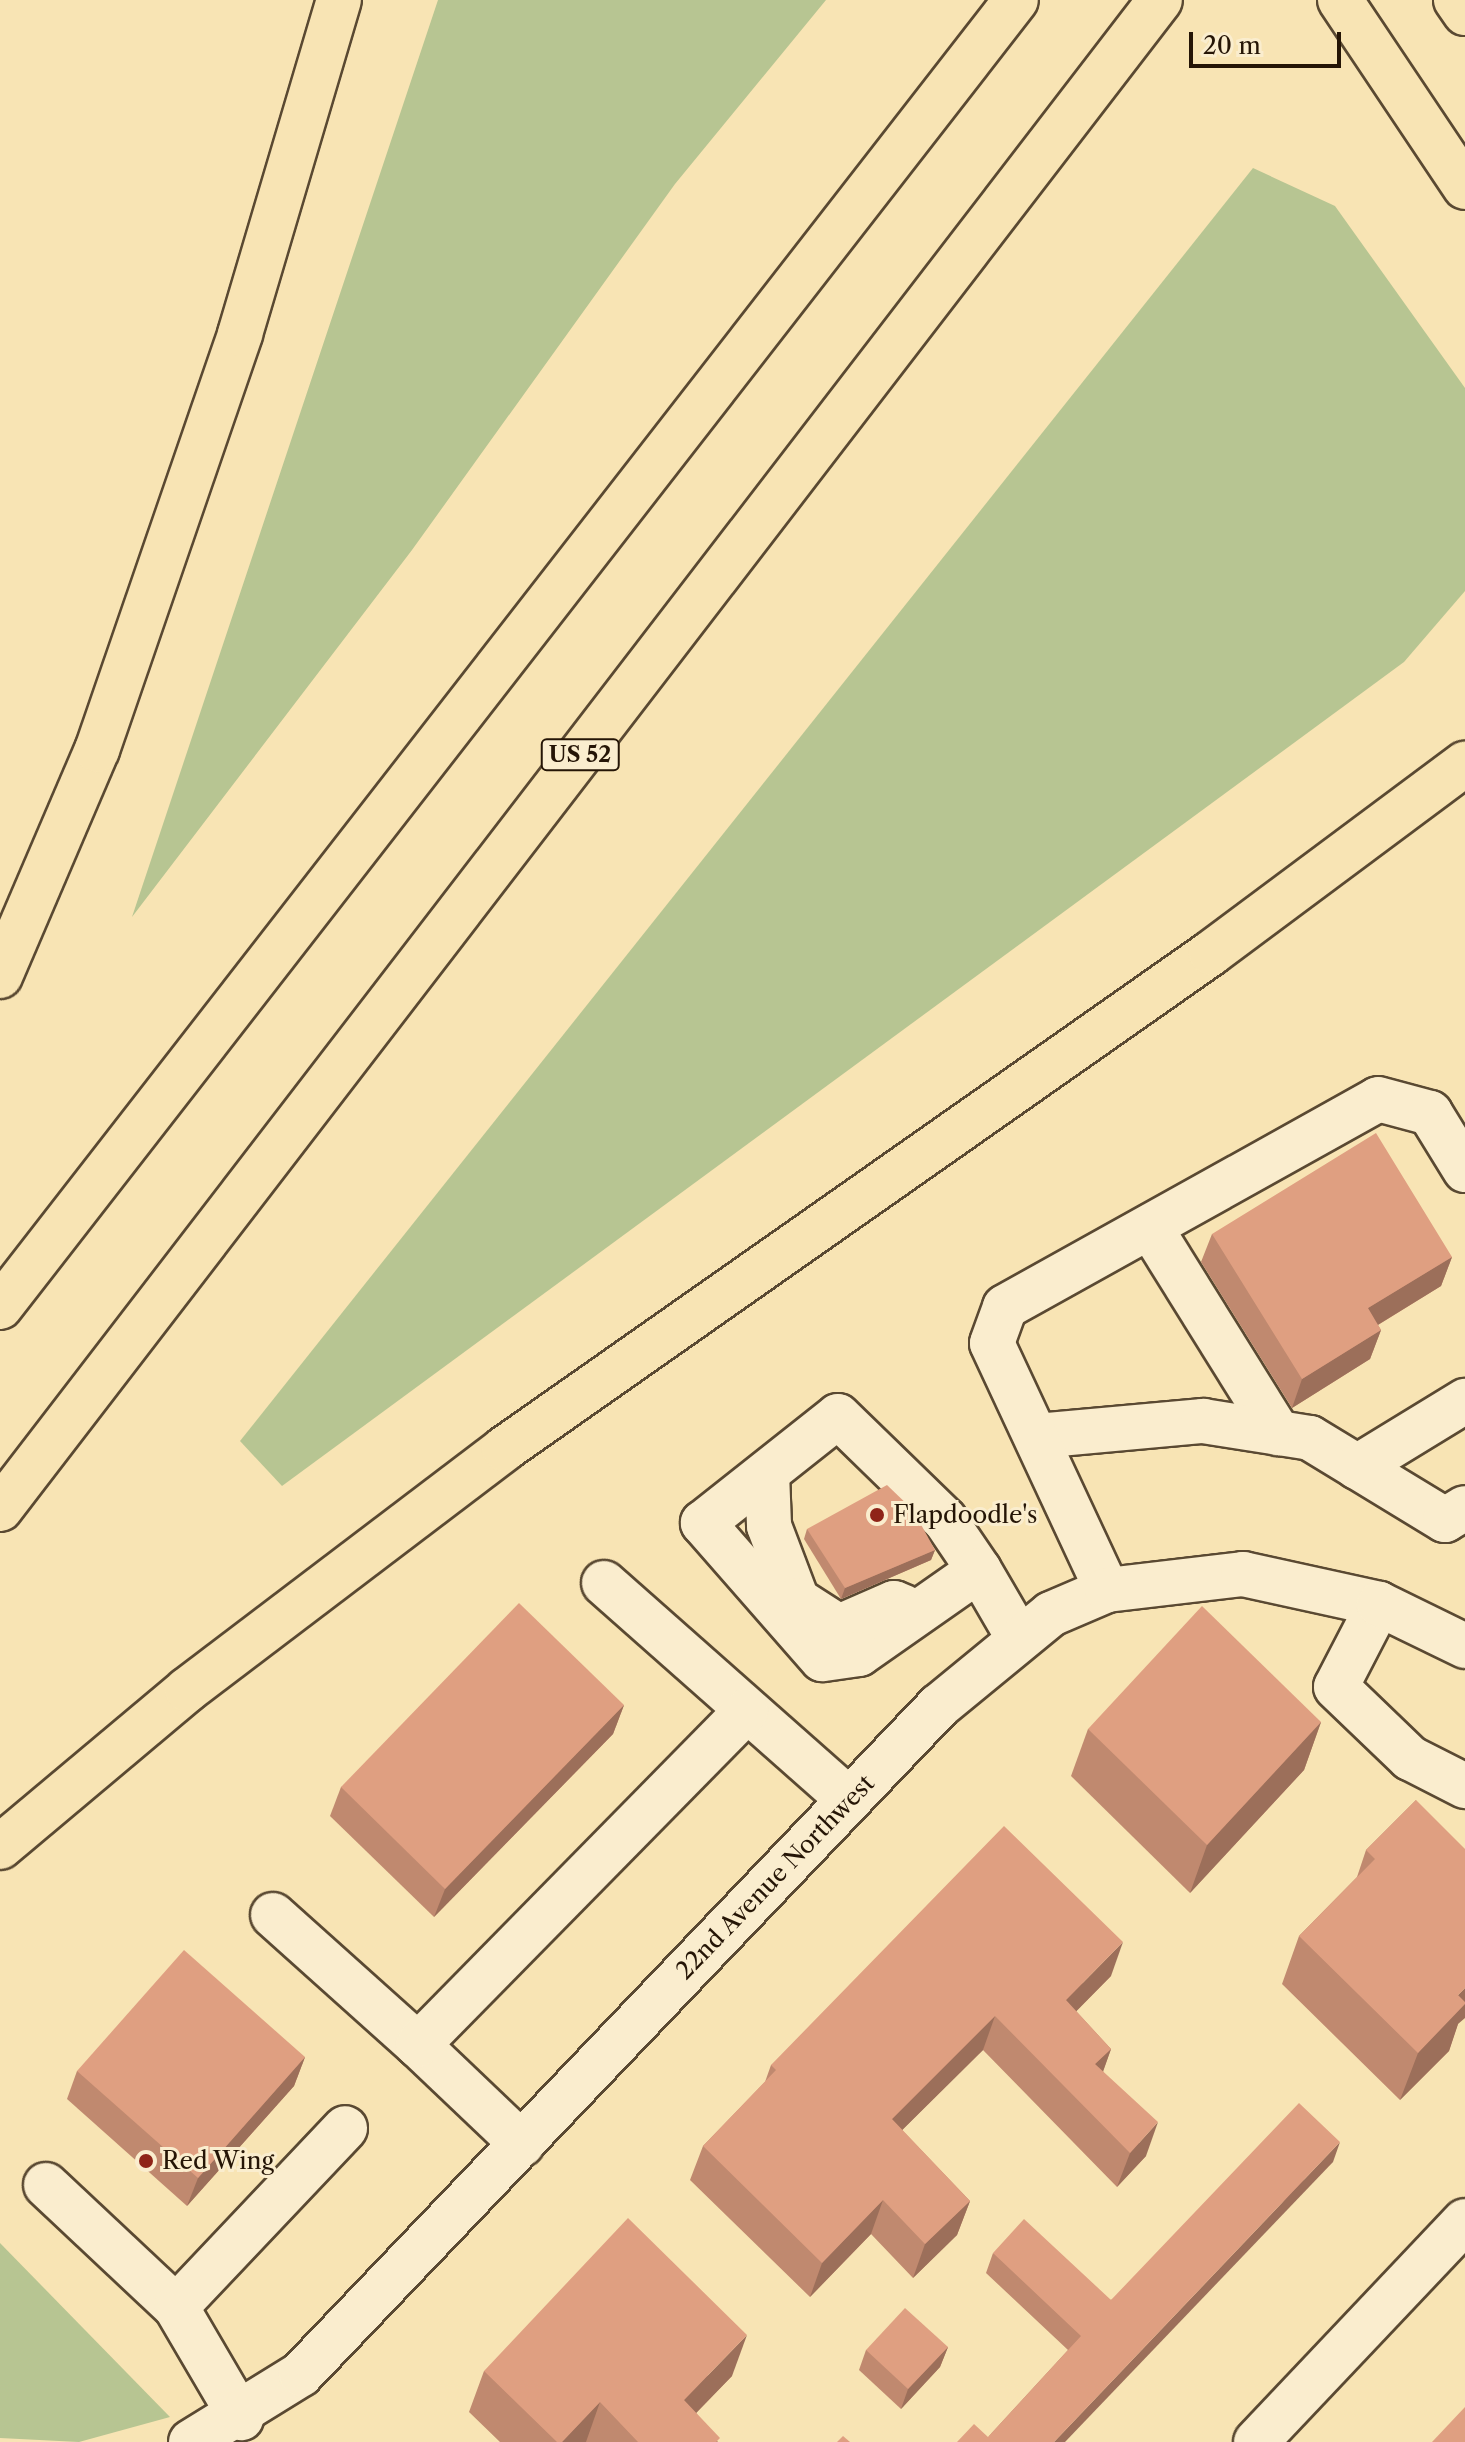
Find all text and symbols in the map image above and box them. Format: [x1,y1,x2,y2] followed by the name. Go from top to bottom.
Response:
[1193,16,1345,66] scale bar
[1203,31,1261,60] text: 20 m
[540,737,620,773] road number: US 52
[893,1501,1038,1529] place label: Flapdoodle's
[868,1506,886,1524] marker: Flapdoodle's
[670,1769,880,1985] street label: 22nd Avenue Northwest
[162,2147,275,2175] place label: Red Wing
[137,2152,155,2170] marker: Red Wing

